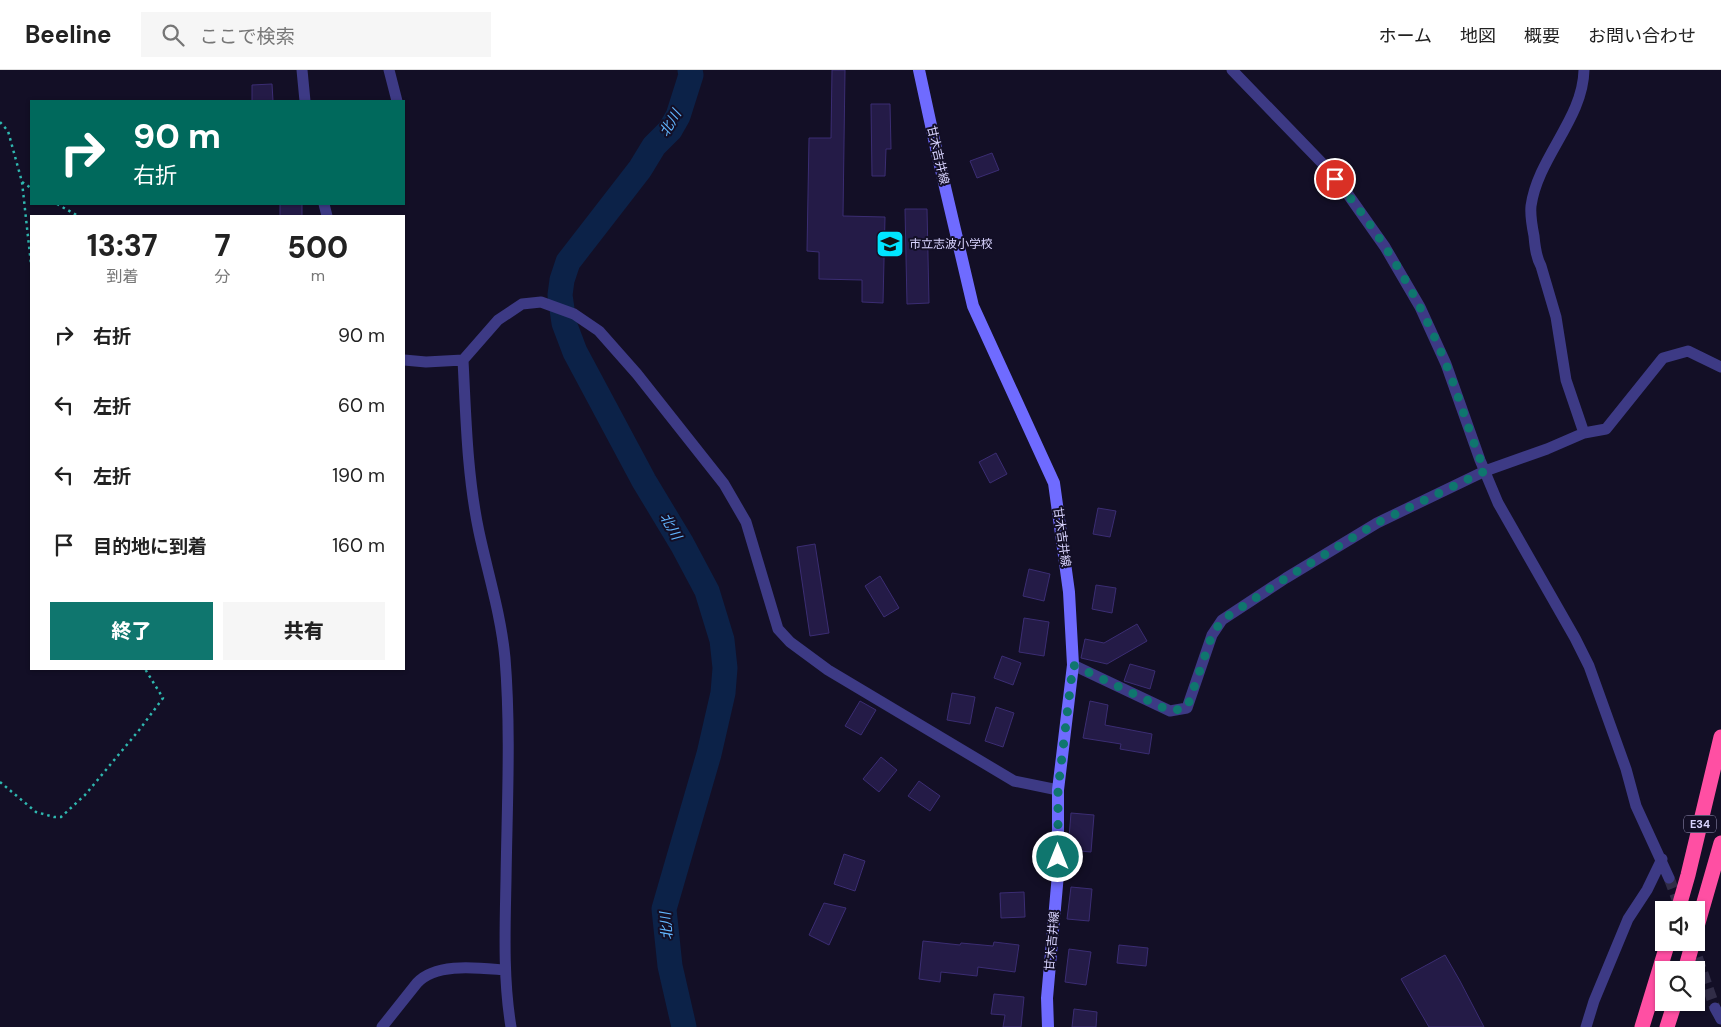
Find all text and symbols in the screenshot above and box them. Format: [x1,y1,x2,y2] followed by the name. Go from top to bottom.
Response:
[141,12,491,57] search box
[25,19,111,50] text: Beeline
[159,21,187,49] icon: search
[199,24,294,49] text: ここで検索
[1379,24,1432,48] text: ホーム
[1460,24,1496,48] text: 地図
[1524,24,1560,48] text: 概要
[1588,24,1696,48] text: お問い合わせ
[655,105,686,140] water label: 北川
[133,113,221,159] text: 90 m
[50,120,115,185] icon: right
[923,124,953,186] street label: 甘木吉井線
[1314,158,1356,200] pin
[133,161,177,190] text: 右折
[1321,165,1349,193] icon: arrive
[87,226,158,265] text: 13:37
[214,226,231,265] text: 7
[287,228,348,267] text: 500
[875,229,905,259] school or university icon: 市立志波小学校
[909,236,993,252] place label: 市立志波小学校
[311,265,325,286] text: m
[106,266,138,287] text: 到着
[214,266,230,287] text: 分
[50,321,78,349] icon: right
[338,323,385,348] text: 90 m
[93,324,131,349] text: 右折
[50,391,78,419] icon: left
[338,393,385,418] text: 60 m
[93,394,131,419] text: 左折
[50,461,78,489] icon: left
[332,463,385,488] text: 190 m
[93,464,131,489] text: 左折
[1050,506,1074,568] street label: 甘木吉井線
[656,509,687,544] water label: 北川
[50,531,78,559] icon: arrive
[332,533,385,558] text: 160 m
[93,534,207,559] text: 目的地に到着
[50,602,213,660] button: 終了
[223,602,385,660] button: 共有
[1684,816,1716,832] road number: E34
[1031,830,1083,882] position arrow
[1655,901,1705,1011] map controls
[1655,901,1705,951] button: sound
[656,909,676,941] water label: 北川
[1041,910,1063,972] street label: 甘木吉井線
[1655,961,1705,1011] button: search

